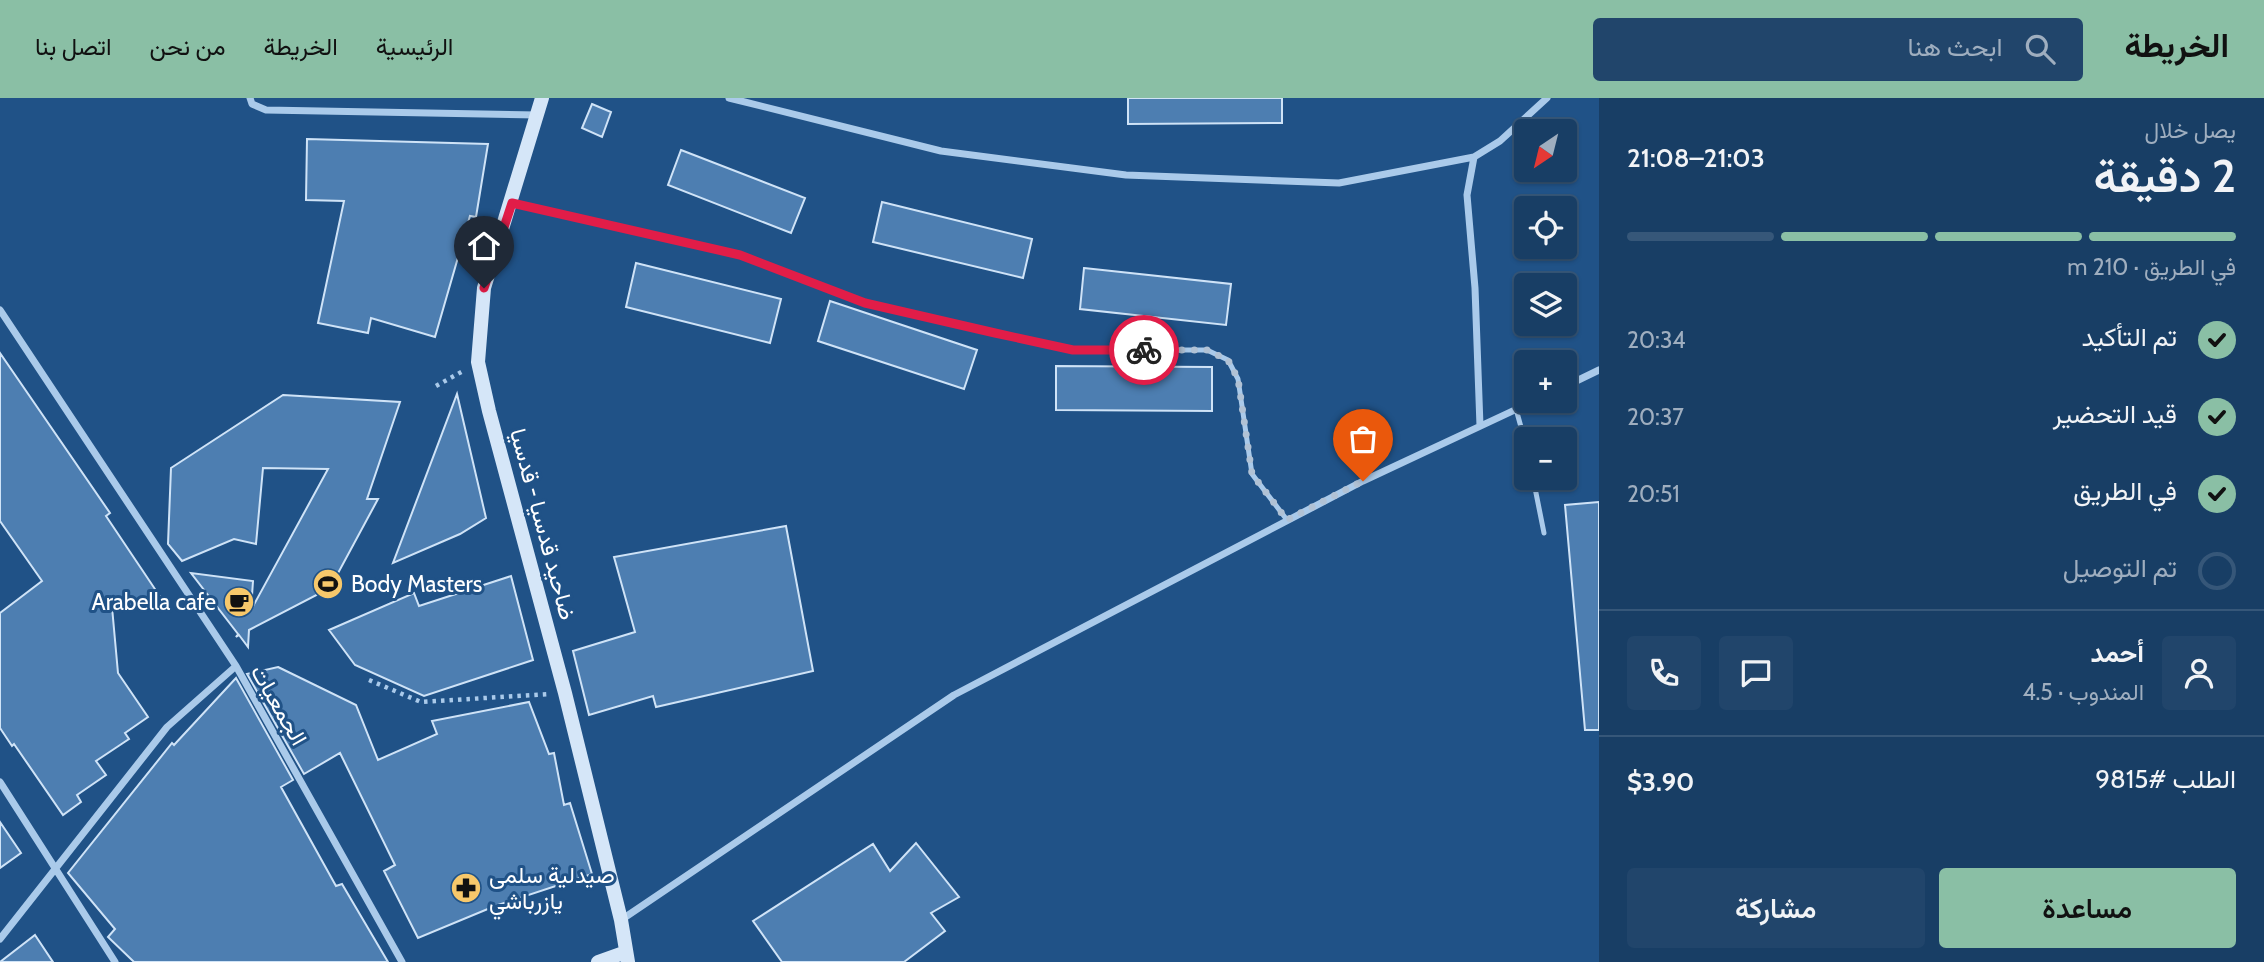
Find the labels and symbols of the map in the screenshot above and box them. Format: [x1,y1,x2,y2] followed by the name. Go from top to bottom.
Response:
[1514,119,1577,182] north arrow
[454,216,514,288] pin
[1109,315,1179,385] courier
[1333,409,1393,481] pin
[504,425,582,623] street label: ضاحيد قدسيا - قدسيا
[311,567,345,601] sports icon: Body Masters
[351,570,482,598] place label: Body Masters
[222,585,256,619] cafe icon: Arabella cafe
[92,588,216,616] place label: Arabella cafe
[245,660,313,750] street label: الجمعيات
[489,861,615,920] place label: صيدلية سلمى يازرباشي
[449,871,483,905] pharmacy icon: صيدلية سلمى يازرباشي

